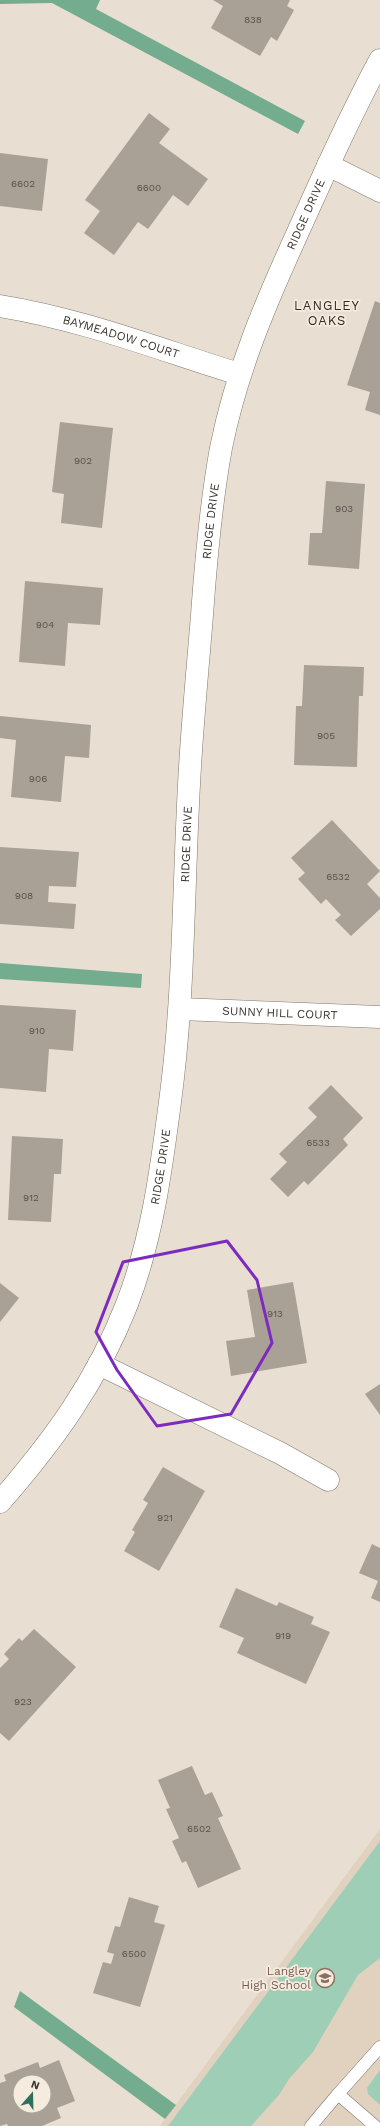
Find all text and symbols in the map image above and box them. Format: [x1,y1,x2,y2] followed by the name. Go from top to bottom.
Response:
[244,14,262,25] house number: 838
[284,176,328,252] street label: RIDGE DRIVE
[11,178,35,189] house number: 6602
[137,182,161,193] house number: 6600
[294,298,360,328] district label: LANGLEY OAKS
[61,313,181,361] street label: BAYMEADOW COURT
[74,455,92,466] house number: 902
[199,482,222,560] street label: RIDGE DRIVE
[335,503,353,514] house number: 903
[36,619,54,630] house number: 904
[317,730,335,741] house number: 905
[29,773,47,784] house number: 906
[178,805,195,883] street label: RIDGE DRIVE
[326,871,350,882] house number: 6532
[15,890,33,901] house number: 908
[222,1004,338,1022] street label: SUNNY HILL COURT
[29,1025,45,1036] house number: 910
[148,1128,173,1206] street label: RIDGE DRIVE
[306,1137,330,1148] house number: 6533
[23,1192,39,1203] house number: 912
[267,1308,283,1319] house number: 913
[157,1512,173,1523] house number: 921
[275,1630,291,1641] house number: 919
[14,1696,32,1707] house number: 923
[187,1823,211,1834] house number: 6502
[122,1948,146,1959] house number: 6500
[241,1964,312,1992] place label: Langley High School
[314,1967,336,1989] school or university icon: Langley High School
[12,2074,52,2114] north arrow
[29,2078,41,2093] text: N

